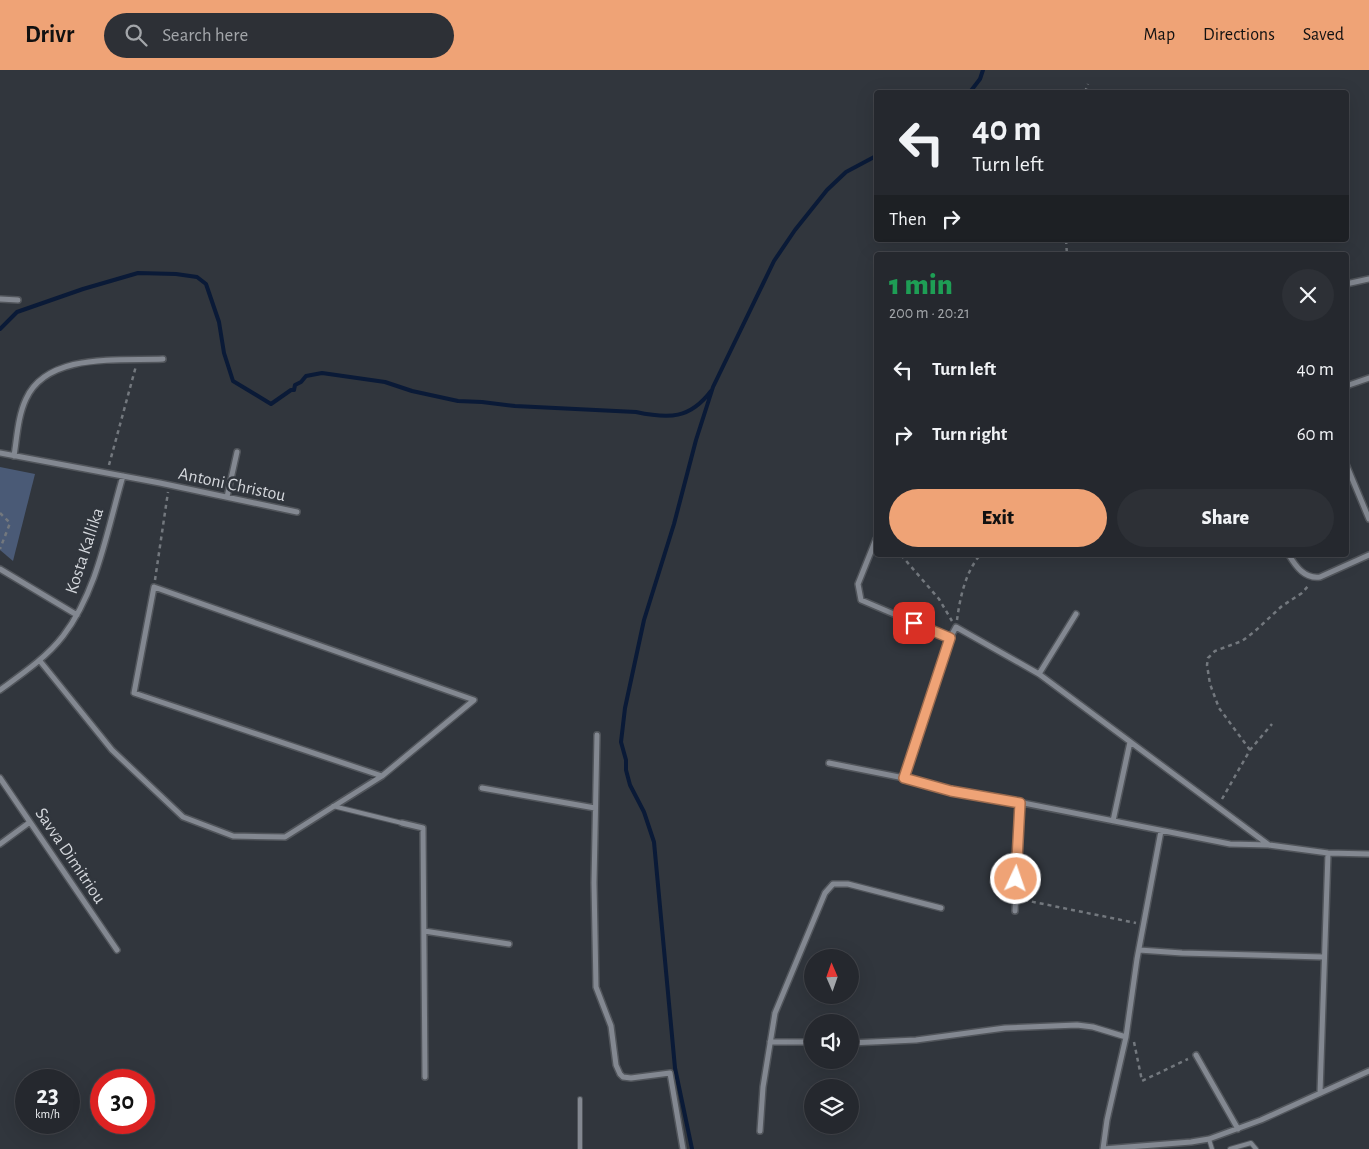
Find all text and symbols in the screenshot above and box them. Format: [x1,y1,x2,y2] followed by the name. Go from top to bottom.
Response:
[104,13,454,58] search box
[122,21,150,49] icon: search
[25,23,74,47] text: Drivr
[162,26,248,45] text: Search here
[1144,26,1175,44] text: Map
[1203,26,1275,44] text: Directions
[1303,26,1344,44] text: Saved
[889,110,954,175] icon: left
[972,112,1041,147] text: 40 m
[972,153,1044,175] text: Turn left
[937,205,965,233] icon: right
[889,210,927,229] text: Then
[1282,269,1334,321] button: close
[889,270,953,300] text: 1 min
[889,305,970,321] text: 200 m · 20:21
[889,356,917,384] icon: left
[932,360,996,379] text: Turn left
[1296,360,1334,379] text: 40 m
[889,421,917,449] icon: right
[932,425,1007,444] text: Turn right
[1297,425,1334,444] text: 60 m
[177,465,287,505] street label: Antoni Christou
[889,489,1107,547] button: Exit
[1117,489,1334,547] button: Share
[63,506,107,596] street label: Kosta Kallika
[893,602,935,644] pin
[900,609,928,637] icon: arrive
[31,805,109,907] street label: Savva Dimitriou
[989,852,1041,904] position arrow
[804,949,859,1004] north arrow
[804,949,859,1134] map controls
[804,1014,859,1069] button: sound
[90,1069,155,1134] speed limit sign: 30
[804,1079,859,1134] button: layers
[36,1083,59,1108] text: 23
[35,1108,60,1120] text: km/h

